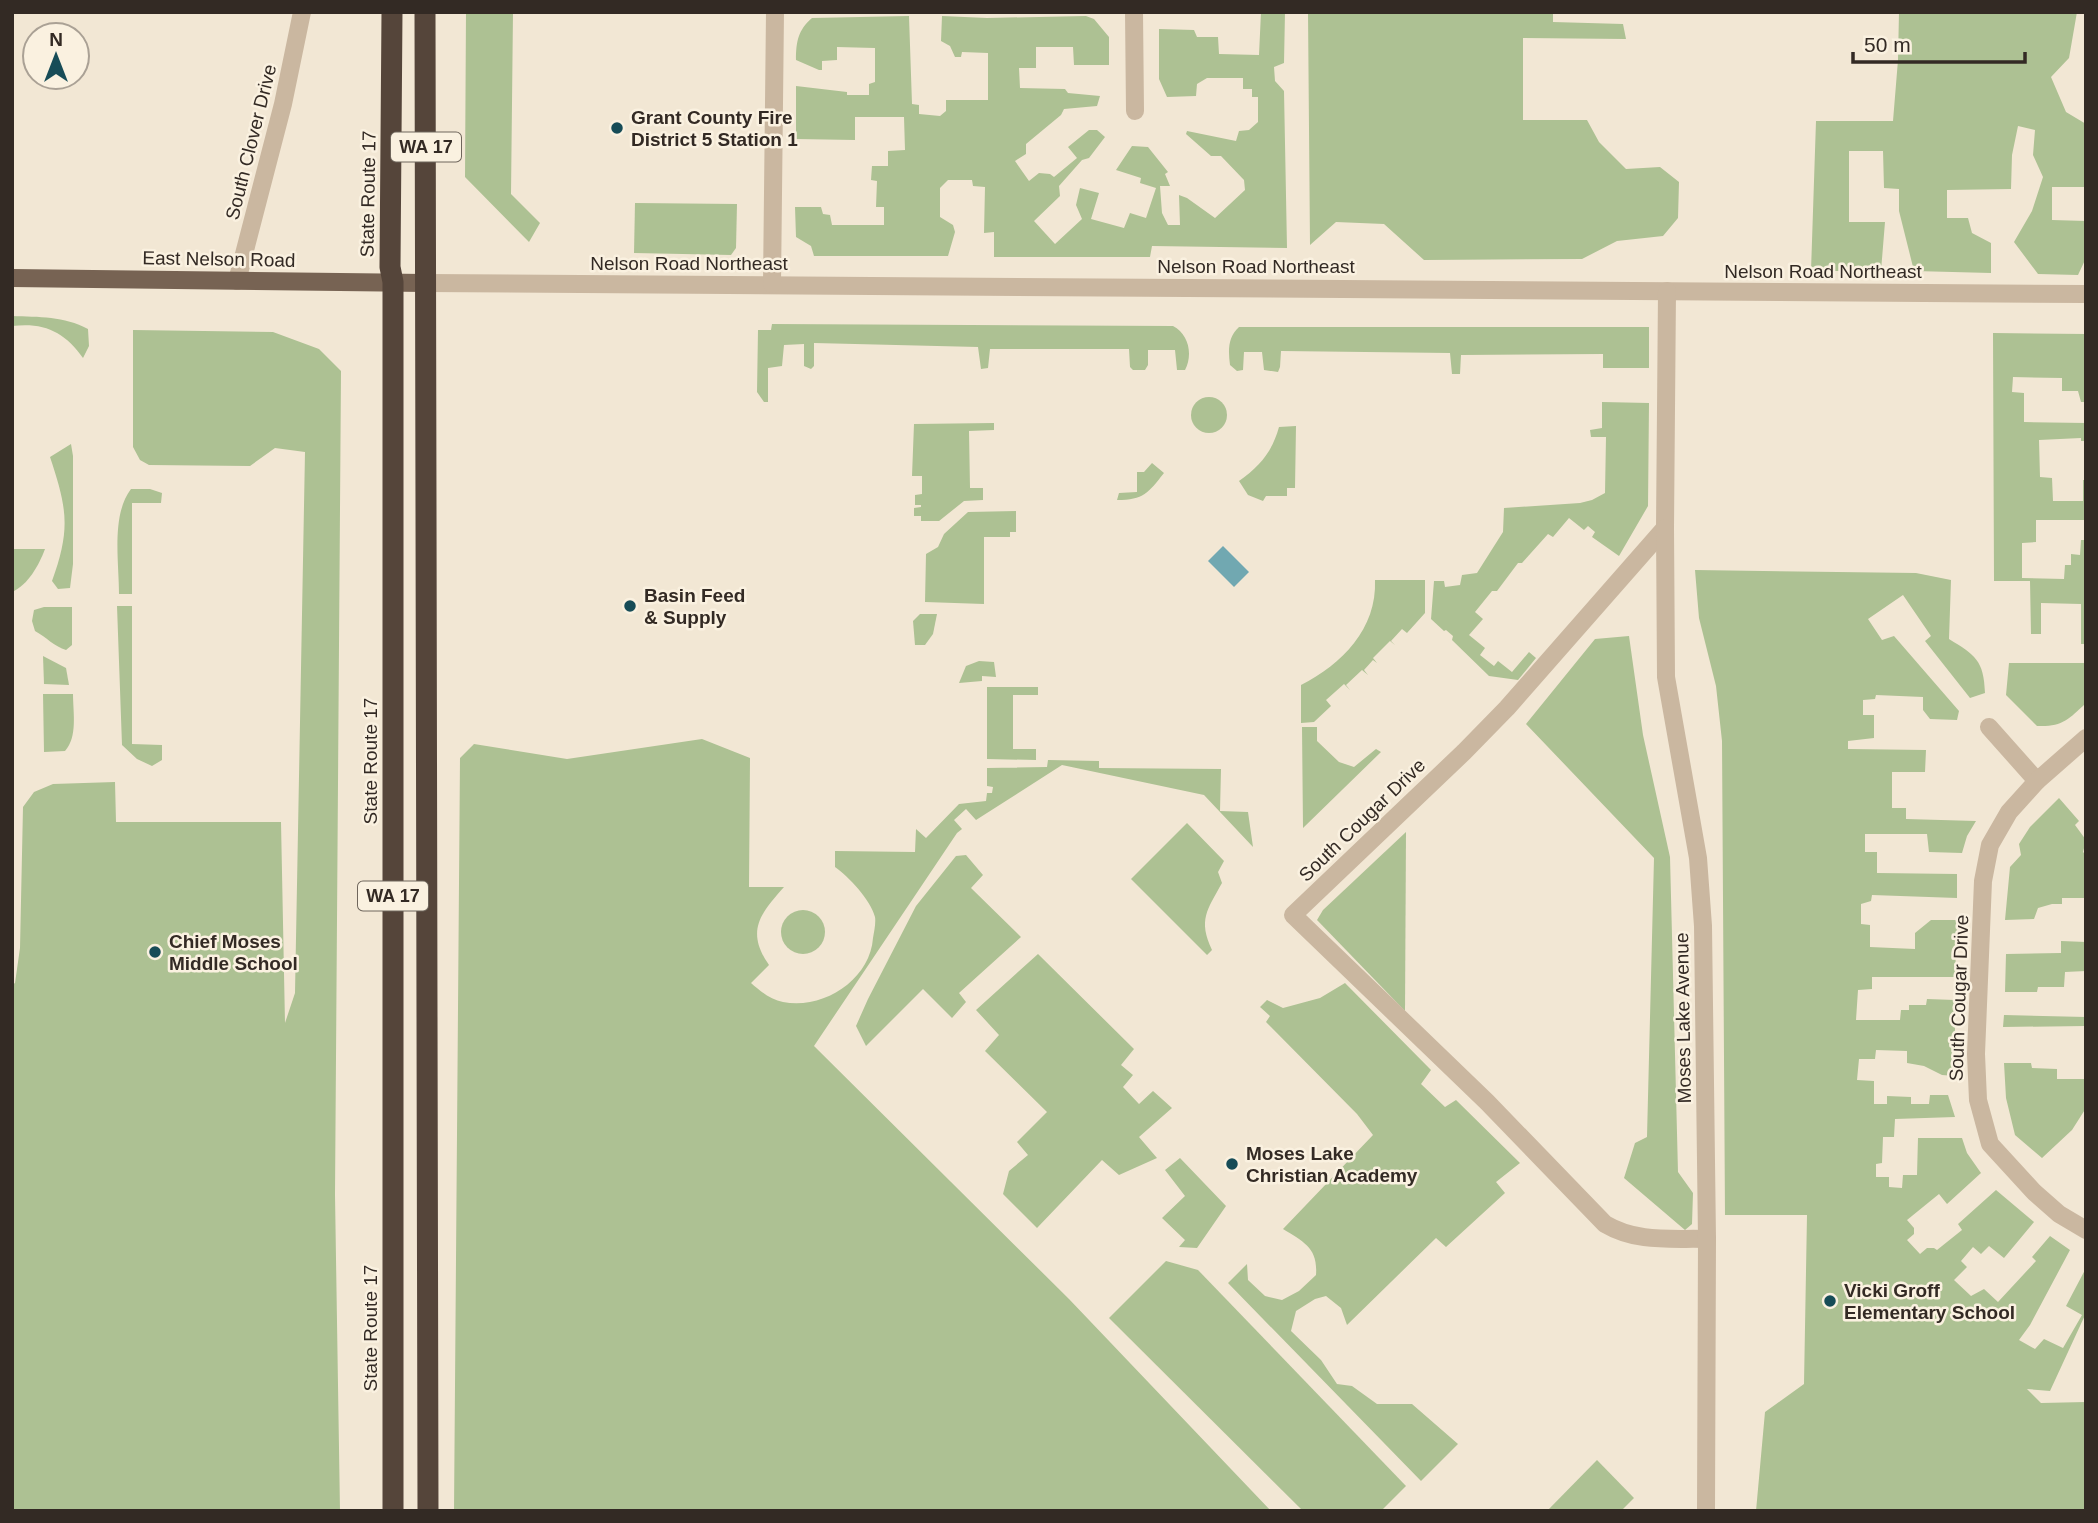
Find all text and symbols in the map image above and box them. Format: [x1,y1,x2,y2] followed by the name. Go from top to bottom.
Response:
[21,21,91,91] north arrow
[1853,21,2024,65] scale bar
[49,29,63,50] text: N
[1864,33,1911,56] text: 50 m
[222,62,280,222] street label: South Clover Drive
[631,107,798,150] place label: Grant County Fire District 5 Station 1
[609,120,625,136] marker: Grant County Fire District 5 Station 1
[356,130,380,258] street label: State Route 17
[391,132,461,162] road number: WA 17
[142,247,296,271] street label: East Nelson Road
[590,253,788,274] street label: Nelson Road Northeast
[1157,256,1355,277] street label: Nelson Road Northeast
[1724,261,1922,282] street label: Nelson Road Northeast
[644,585,745,628] place label: Basin Feed & Supply
[622,598,638,614] marker: Basin Feed & Supply
[360,698,381,824] street label: State Route 17
[1295,754,1429,886] street label: South Cougar Drive
[358,882,428,911] road number: WA 17
[1946,914,1972,1082] street label: South Cougar Drive
[169,931,298,974] place label: Chief Moses Middle School
[1671,932,1695,1104] street label: Moses Lake Avenue
[147,944,163,960] marker: Chief Moses Middle School
[1246,1143,1418,1186] place label: Moses Lake Christian Academy
[1224,1156,1240,1172] marker: Moses Lake Christian Academy
[360,1265,381,1391] street label: State Route 17
[1844,1280,2015,1323] place label: Vicki Groff Elementary School
[1822,1293,1838,1309] marker: Vicki Groff Elementary School

